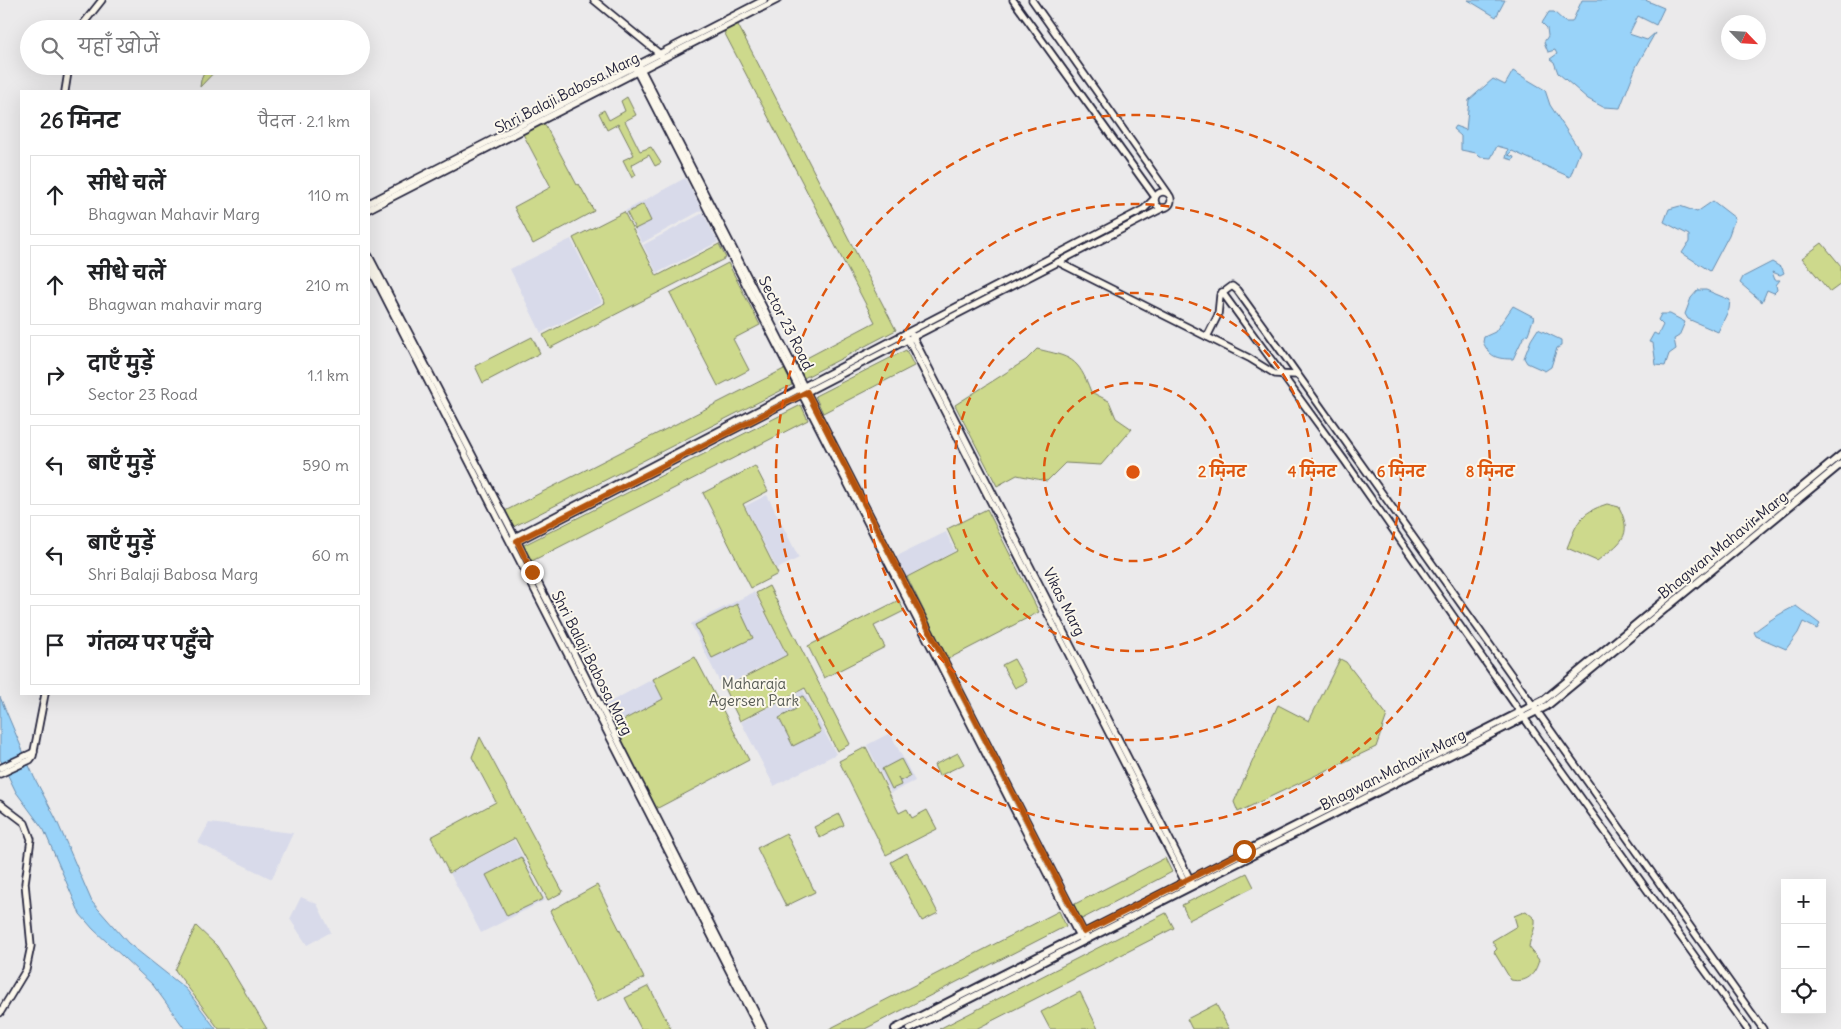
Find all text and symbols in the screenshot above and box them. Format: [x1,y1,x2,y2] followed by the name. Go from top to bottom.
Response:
[1721,15,1766,60] north arrow
[20,20,370,75] search box
[38,34,66,62] icon: search
[78,34,159,58] text: यहाँ खोजें
[491,48,642,137] street label: Shri Balaji Babosa Marg
[40,107,120,134] text: 26 मिनट
[258,111,350,131] text: पैदल · 2.1 km
[88,171,165,195] text: सीधे चलें
[41,181,69,209] icon: ahead
[308,185,349,205] text: 110 m
[88,204,260,224] text: Bhagwan Mahavir Marg
[88,261,165,285] text: सीधे चलें
[41,271,69,299] icon: ahead
[755,273,818,373] street label: Sector 23 Road
[306,275,349,295] text: 210 m
[88,294,262,314] text: Bhagwan mahavir marg
[88,351,154,375] text: दाएँ मुड़ें
[41,361,69,389] icon: right
[308,365,349,385] text: 1.1 km
[88,384,198,404] text: Sector 23 Road
[41,451,69,479] icon: left
[88,451,154,475] text: बाएँ मुड़ें
[302,455,349,475] text: 590 m
[1198,459,1247,481] text: 2 मिनट
[1288,459,1337,481] text: 4 मिनट
[1377,459,1426,481] text: 6 मिनट
[1466,459,1515,481] text: 8 मिनट
[1124,463,1142,481] centre of rings
[1654,487,1791,603] street label: Bhagwan Mahavir Marg
[88,531,154,555] text: बाएँ मुड़ें
[41,541,69,569] icon: left
[311,545,349,565] text: 60 m
[521,561,544,584] route end
[88,564,258,584] text: Shri Balaji Babosa Marg
[1039,564,1090,639] street label: Vikas Marg
[548,587,637,738] street label: Shri Balaji Babosa Marg
[41,631,69,659] icon: arrive
[88,631,213,655] text: गंतव्य पर पहुँचे
[709,674,800,710] park label: Maharaja Agersen Park
[1317,725,1469,815] street label: Bhagwan Mahavir Marg
[1233,840,1256,863] route start
[1781,879,1826,1014] map controls
[1781,879,1826,924] button: +
[1781,924,1826,969] button: −
[1781,969,1826,1014] button: locate

